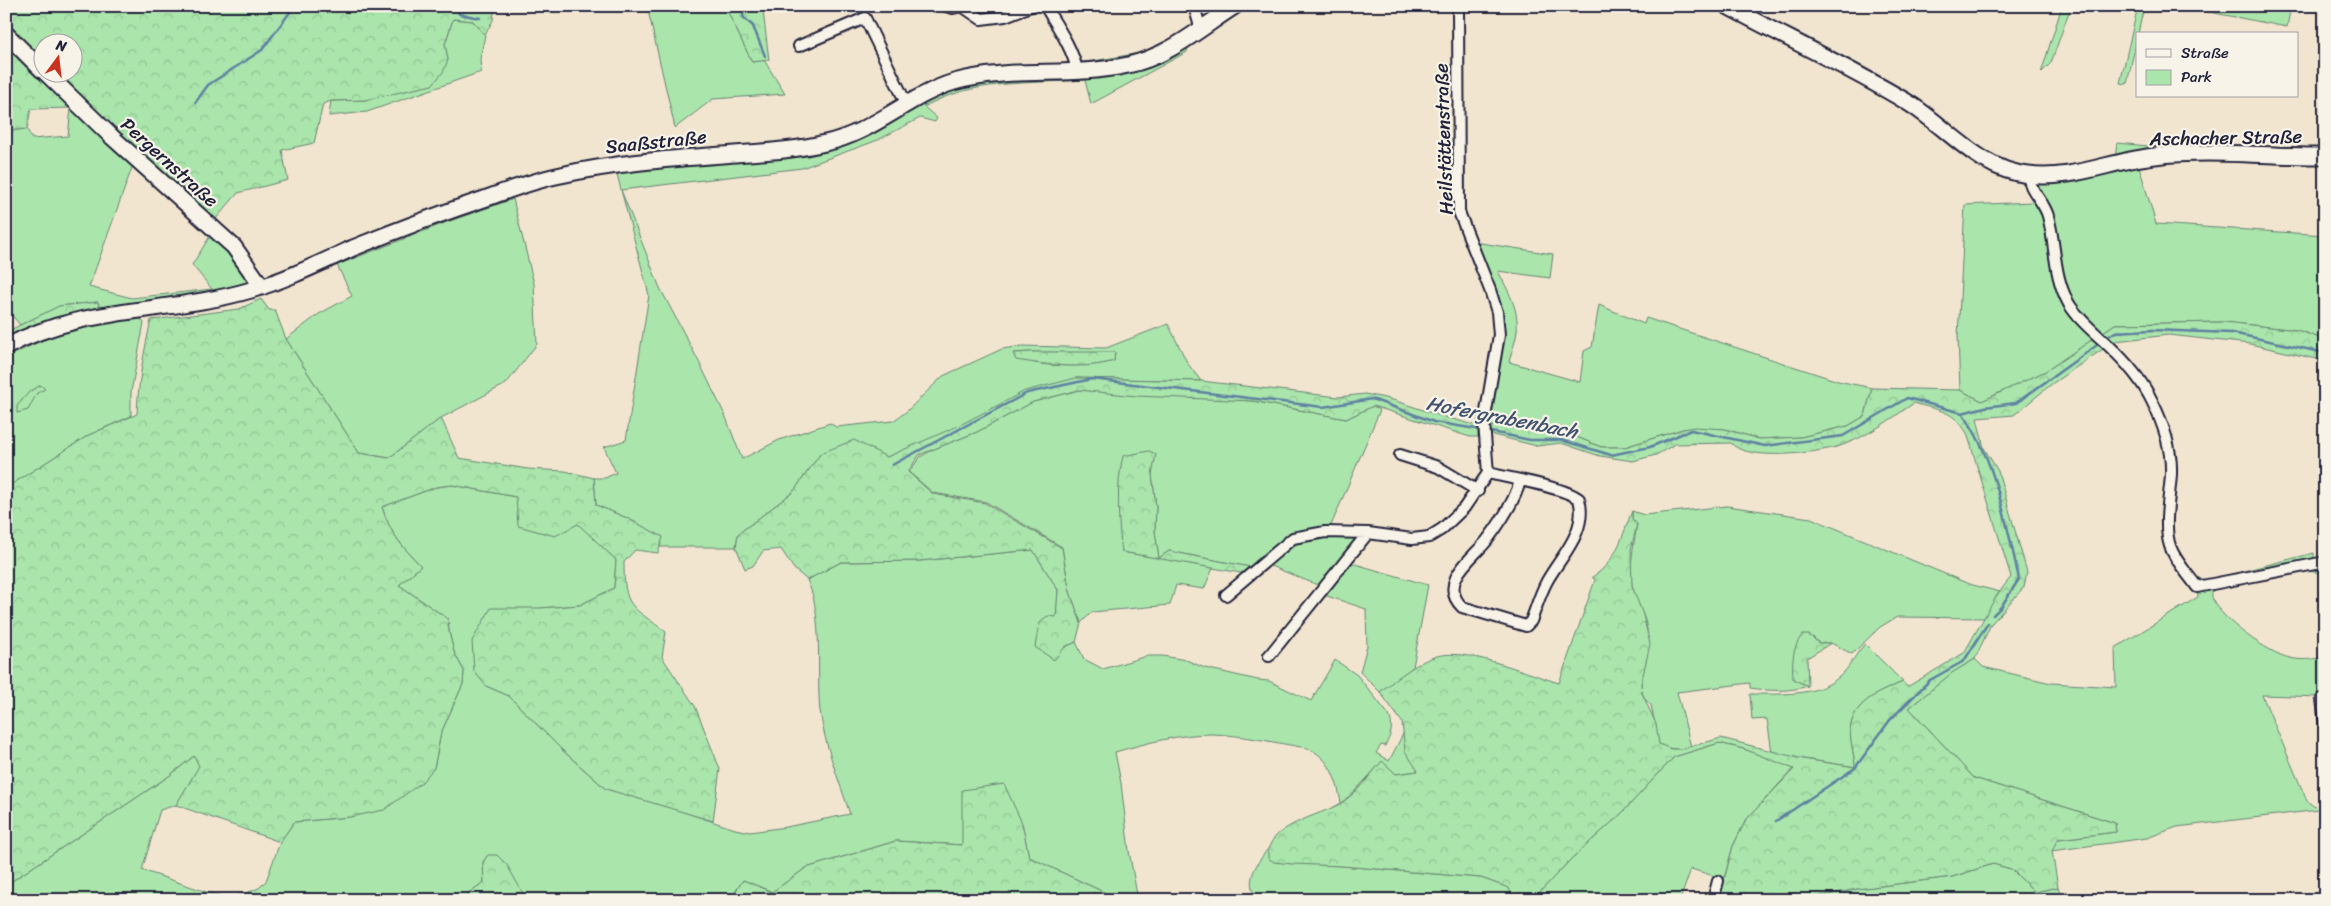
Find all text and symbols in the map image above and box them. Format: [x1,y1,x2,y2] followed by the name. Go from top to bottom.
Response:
[32,32,82,82] north arrow
[52,32,69,59] text: N
[2136,32,2298,98] legend
[2181,40,2229,66] text: Straße
[1424,62,1463,215] street label: Heilstättenstraße
[2181,64,2212,90] text: Park
[113,109,227,216] street label: Pergernstraße
[604,120,708,163] street label: Saaßstraße
[2148,120,2303,155] street label: Aschacher Straße
[1423,386,1582,450] water label: Hofergrabenbach

